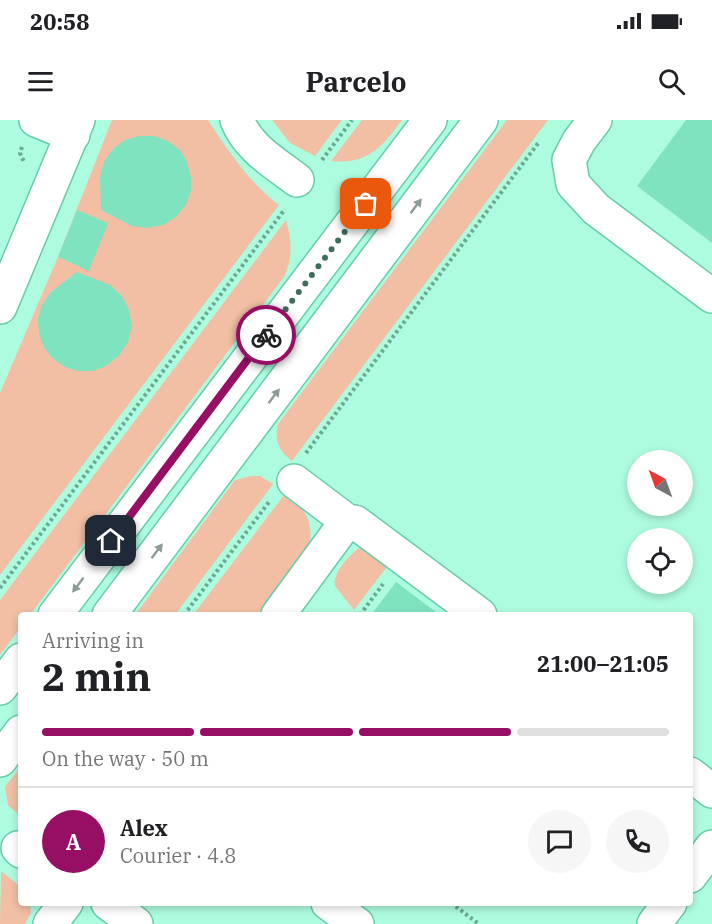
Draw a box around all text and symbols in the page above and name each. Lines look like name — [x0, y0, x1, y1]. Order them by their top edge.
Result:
text: 20:58 — [30, 7, 89, 36]
text: Parcelo — [306, 64, 406, 99]
icon: menu — [24, 65, 57, 98]
icon: search — [655, 65, 688, 98]
pin — [340, 178, 391, 229]
icon: bag — [349, 187, 382, 220]
one-way arrow — [410, 199, 422, 214]
courier — [236, 305, 296, 365]
icon: bike — [250, 319, 283, 352]
one-way arrow — [267, 388, 279, 403]
north arrow — [627, 450, 693, 516]
map controls — [627, 450, 693, 594]
pin — [85, 515, 136, 566]
icon: home — [94, 524, 127, 557]
button: locate — [627, 528, 693, 594]
one-way arrow — [150, 544, 162, 559]
one-way arrow — [72, 578, 84, 593]
text: Arriving in — [42, 627, 144, 654]
text: 21:00–21:05 — [537, 649, 669, 678]
text: 2 min — [42, 651, 151, 702]
text: On the way · 50 m — [42, 745, 209, 772]
button: chat — [528, 810, 591, 873]
button: phone — [606, 810, 669, 873]
text: Alex — [120, 813, 168, 842]
text: A — [66, 827, 81, 856]
text: Courier · 4.8 — [120, 842, 236, 869]

